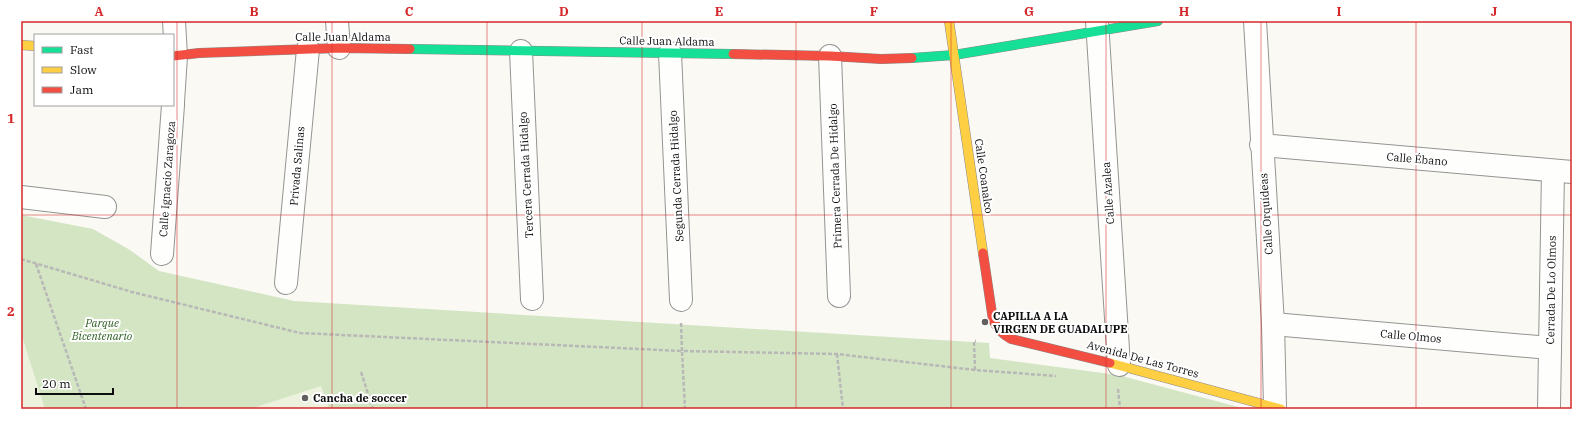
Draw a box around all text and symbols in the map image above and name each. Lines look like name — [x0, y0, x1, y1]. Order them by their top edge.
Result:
text: A — [94, 3, 104, 20]
text: B — [249, 3, 259, 20]
text: C — [405, 3, 414, 20]
text: D — [559, 3, 569, 20]
text: E — [715, 3, 723, 20]
text: F — [870, 3, 878, 20]
text: G — [1024, 3, 1034, 20]
text: H — [1179, 3, 1190, 20]
text: I — [1337, 3, 1342, 20]
text: J — [1491, 3, 1498, 20]
street label: Calle Juan Aldama — [295, 30, 391, 44]
street label: Calle Juan Aldama — [619, 33, 715, 49]
legend — [34, 34, 174, 106]
text: Fast — [70, 42, 94, 57]
text: Slow — [70, 62, 97, 77]
text: Jam — [70, 82, 94, 97]
street label: Primera Cerrada De Hidalgo — [825, 103, 845, 249]
text: 1 — [7, 110, 15, 127]
street label: Segunda Cerrada Hidalgo — [666, 110, 686, 242]
street label: Tercera Cerrada Hidalgo — [516, 111, 536, 239]
street label: Calle Ignacio Zaragoza — [156, 121, 178, 237]
street label: Privada Salinas — [287, 126, 307, 206]
street label: Calle Coanalco — [972, 138, 996, 214]
street label: Calle Ébano — [1386, 149, 1448, 169]
street label: Calle Azalea — [1099, 161, 1117, 225]
street label: Calle Orquídeas — [1256, 173, 1276, 255]
street label: Cerrada De Lo Olmos — [1543, 236, 1559, 344]
text: 2 — [7, 303, 15, 320]
place label: CAPILLA A LA VIRGEN DE GUADALUPE — [993, 309, 1127, 336]
park label: Parque Bicentenario — [71, 316, 133, 343]
marker: CAPILLA A LA VIRGEN DE GUADALUPE — [980, 317, 990, 327]
street label: Calle Olmos — [1380, 326, 1442, 346]
street label: Avenida De Las Torres — [1086, 337, 1200, 381]
scale bar — [36, 370, 113, 396]
text: 20 m — [42, 376, 71, 391]
place label: Cancha de soccer — [313, 391, 407, 405]
marker: Cancha de soccer — [300, 393, 310, 403]

